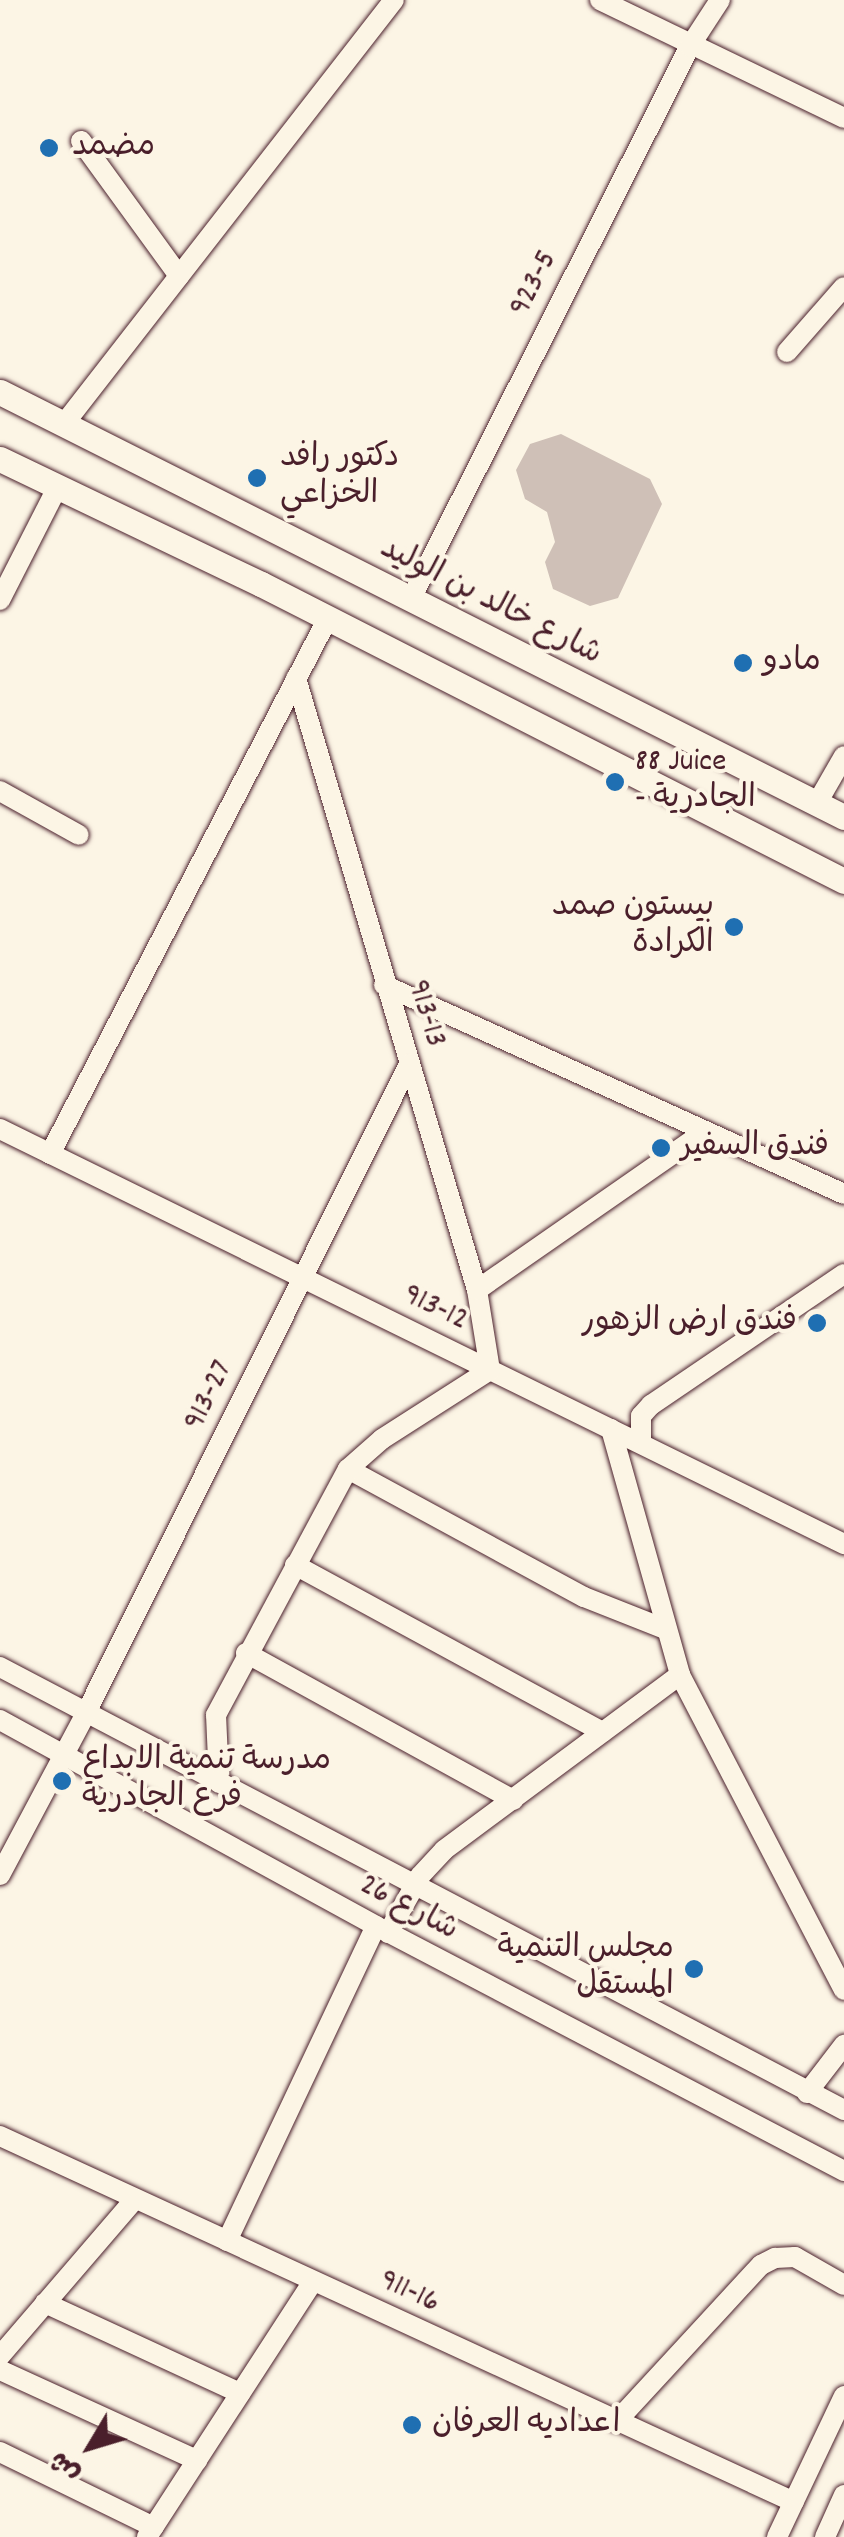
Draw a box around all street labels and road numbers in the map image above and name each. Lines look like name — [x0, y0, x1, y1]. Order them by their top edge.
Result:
street label: 923-5 — [502, 245, 568, 323]
street label: شارع خالد بن الوليد — [373, 531, 607, 675]
street label: 913-13 — [397, 976, 453, 1052]
street label: 913-12 — [396, 1277, 474, 1341]
street label: 913-27 — [177, 1355, 243, 1437]
street label: شارع 26 — [352, 1867, 464, 1951]
street label: 911-16 — [373, 2262, 445, 2324]

